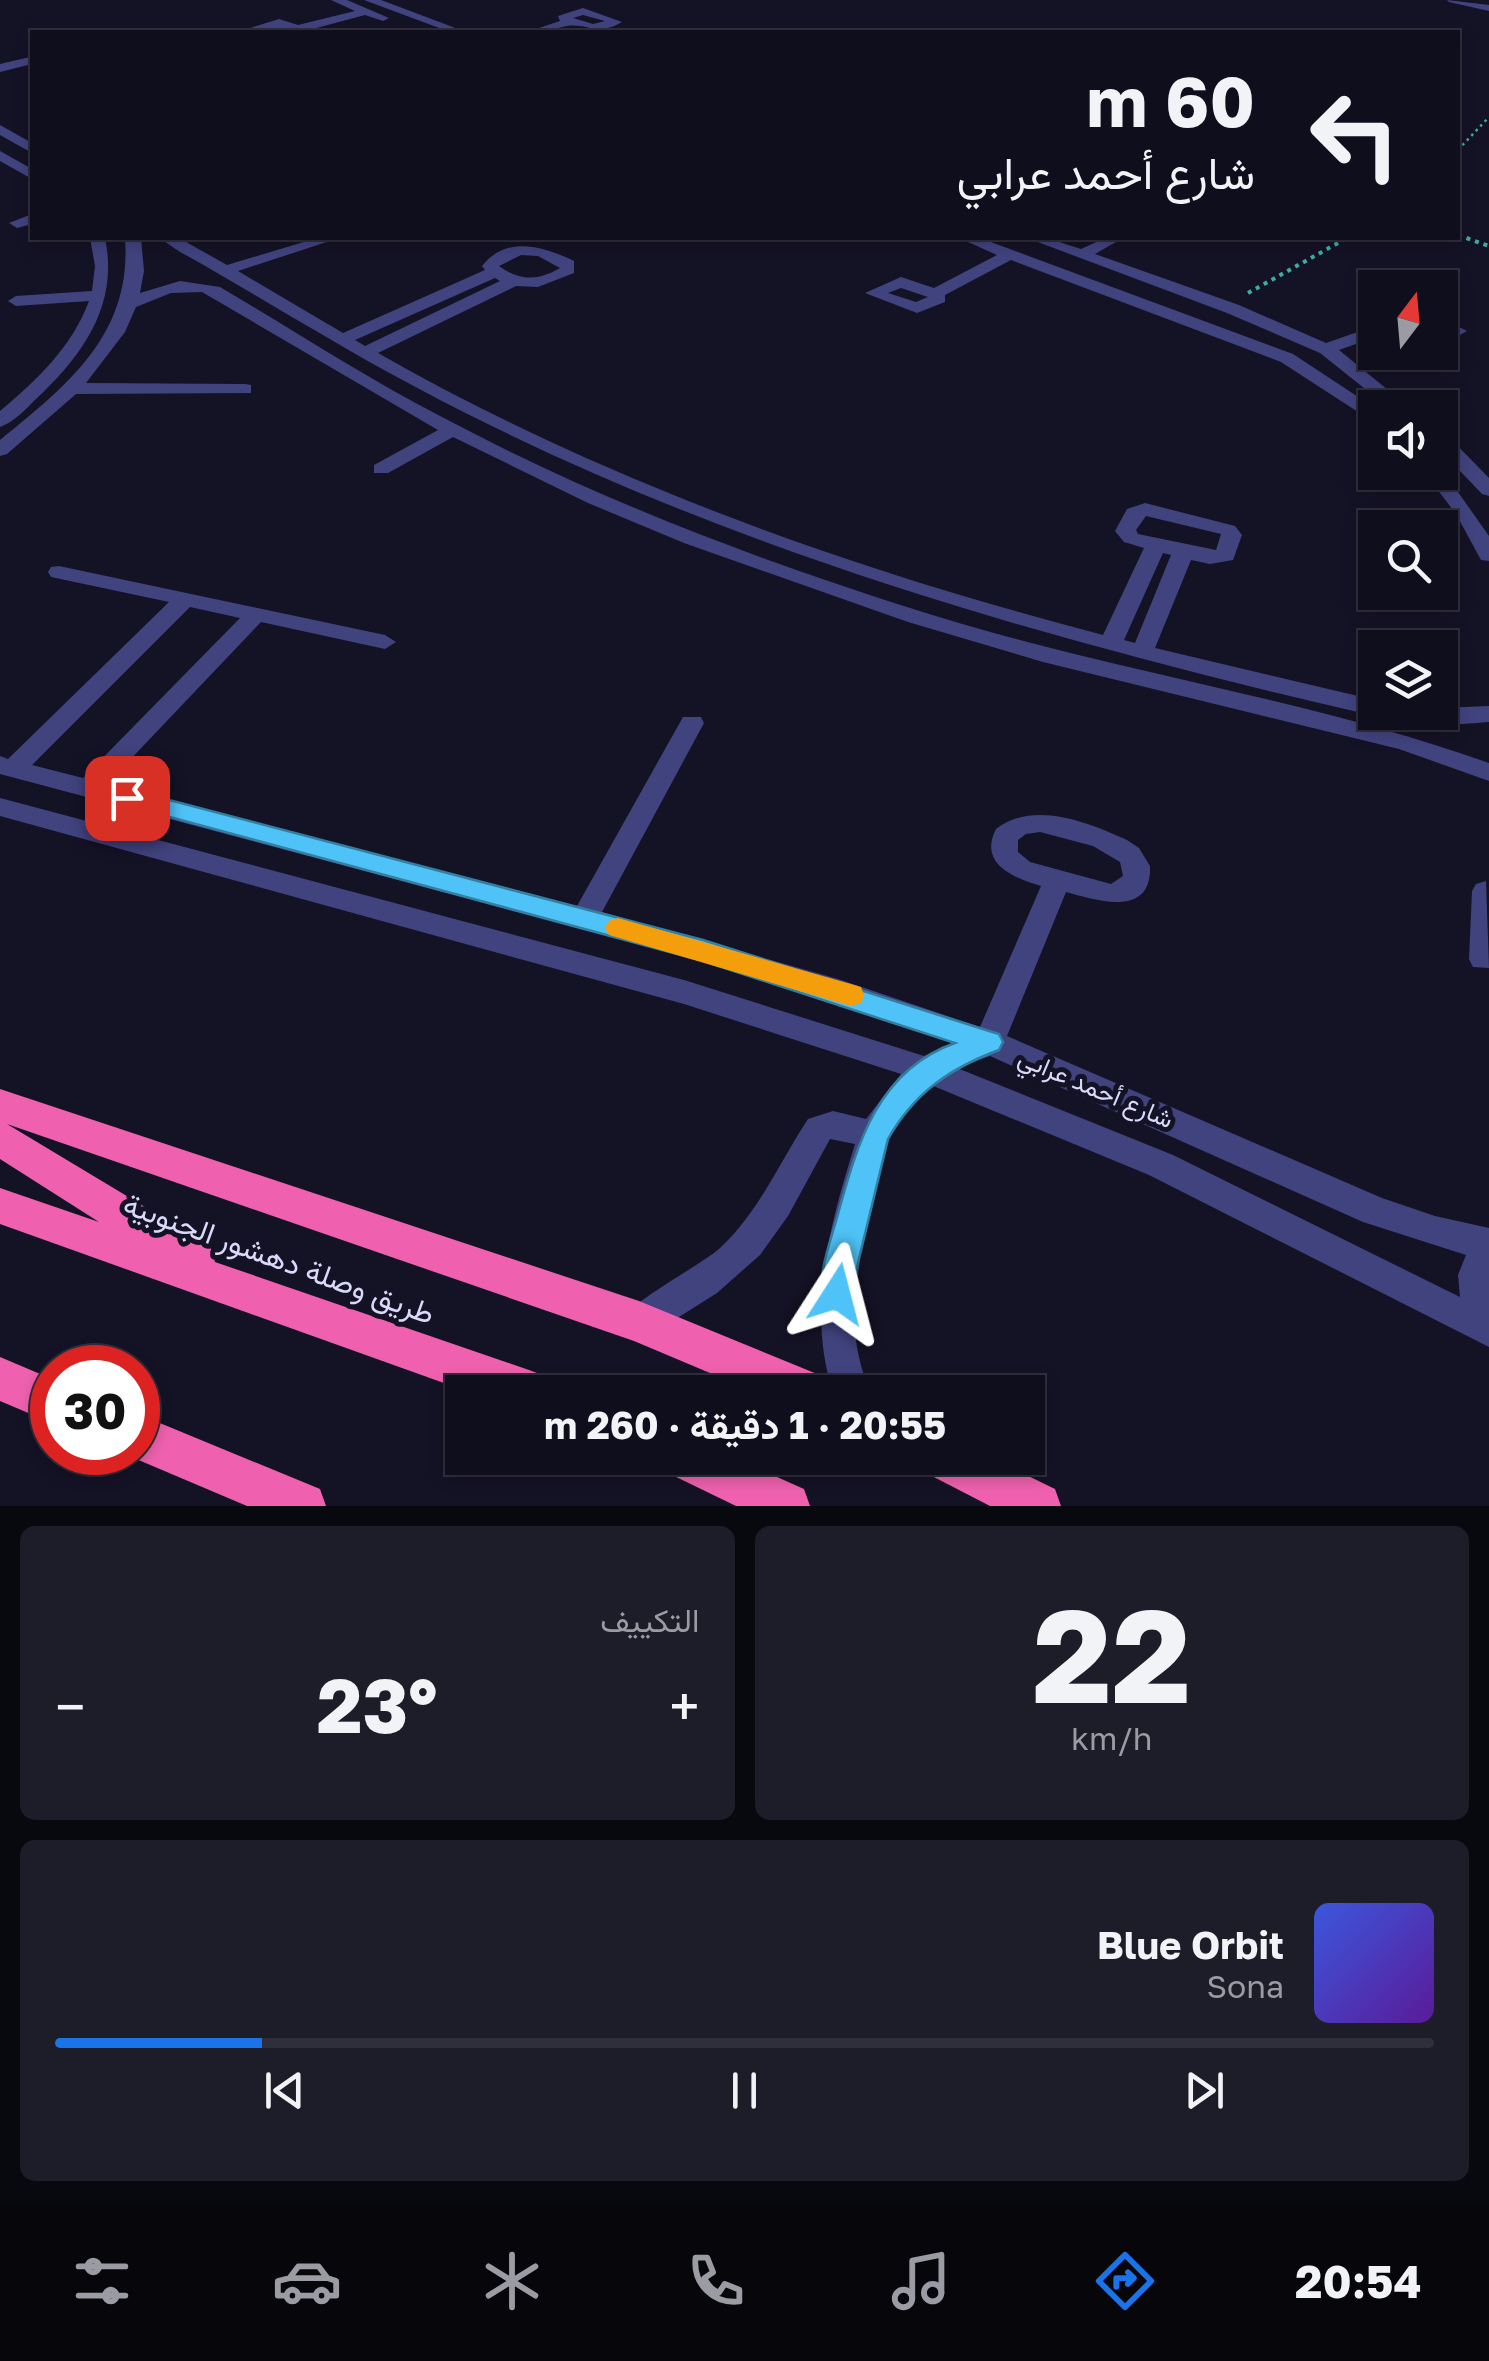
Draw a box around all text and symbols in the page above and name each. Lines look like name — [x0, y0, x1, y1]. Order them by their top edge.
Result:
text: 60 m — [1086, 58, 1255, 142]
icon: left — [1290, 70, 1420, 200]
text: شارع أحمد عرابي — [957, 145, 1255, 199]
north arrow — [1358, 270, 1458, 370]
map controls — [1358, 270, 1458, 730]
button: sound — [1358, 390, 1458, 490]
button: search — [1358, 510, 1458, 610]
button: layers — [1358, 630, 1458, 730]
pin — [85, 756, 170, 841]
icon: arrive — [100, 771, 155, 826]
street label: شارع أحمد عرابي — [1012, 1041, 1178, 1140]
street label: طريق وصلة دهشور الجنوبية — [118, 1185, 440, 1332]
position arrow — [785, 1242, 889, 1346]
speed limit sign: 30 — [30, 1345, 160, 1475]
text: 20:55 · 1 دقيقة · 260 m — [544, 1402, 946, 1447]
text: 22 — [1032, 1576, 1191, 1732]
text: التكييف — [600, 1601, 700, 1639]
text: 23° — [317, 1659, 438, 1750]
text: − — [55, 1673, 85, 1739]
text: + — [669, 1673, 699, 1739]
text: km/h — [1071, 1719, 1152, 1757]
text: Blue Orbit — [1097, 1922, 1284, 1967]
text: Sona — [1207, 1967, 1284, 2005]
icon: previous — [257, 2063, 312, 2118]
icon: pause — [717, 2063, 772, 2118]
icon: next — [1177, 2063, 1232, 2118]
icon: filters — [67, 2246, 137, 2316]
icon: car — [272, 2246, 342, 2316]
icon: climate — [477, 2246, 547, 2316]
icon: phone — [681, 2246, 751, 2316]
icon: music — [886, 2246, 956, 2316]
icon: directions — [1090, 2246, 1160, 2316]
text: 20:54 — [1295, 2254, 1422, 2308]

